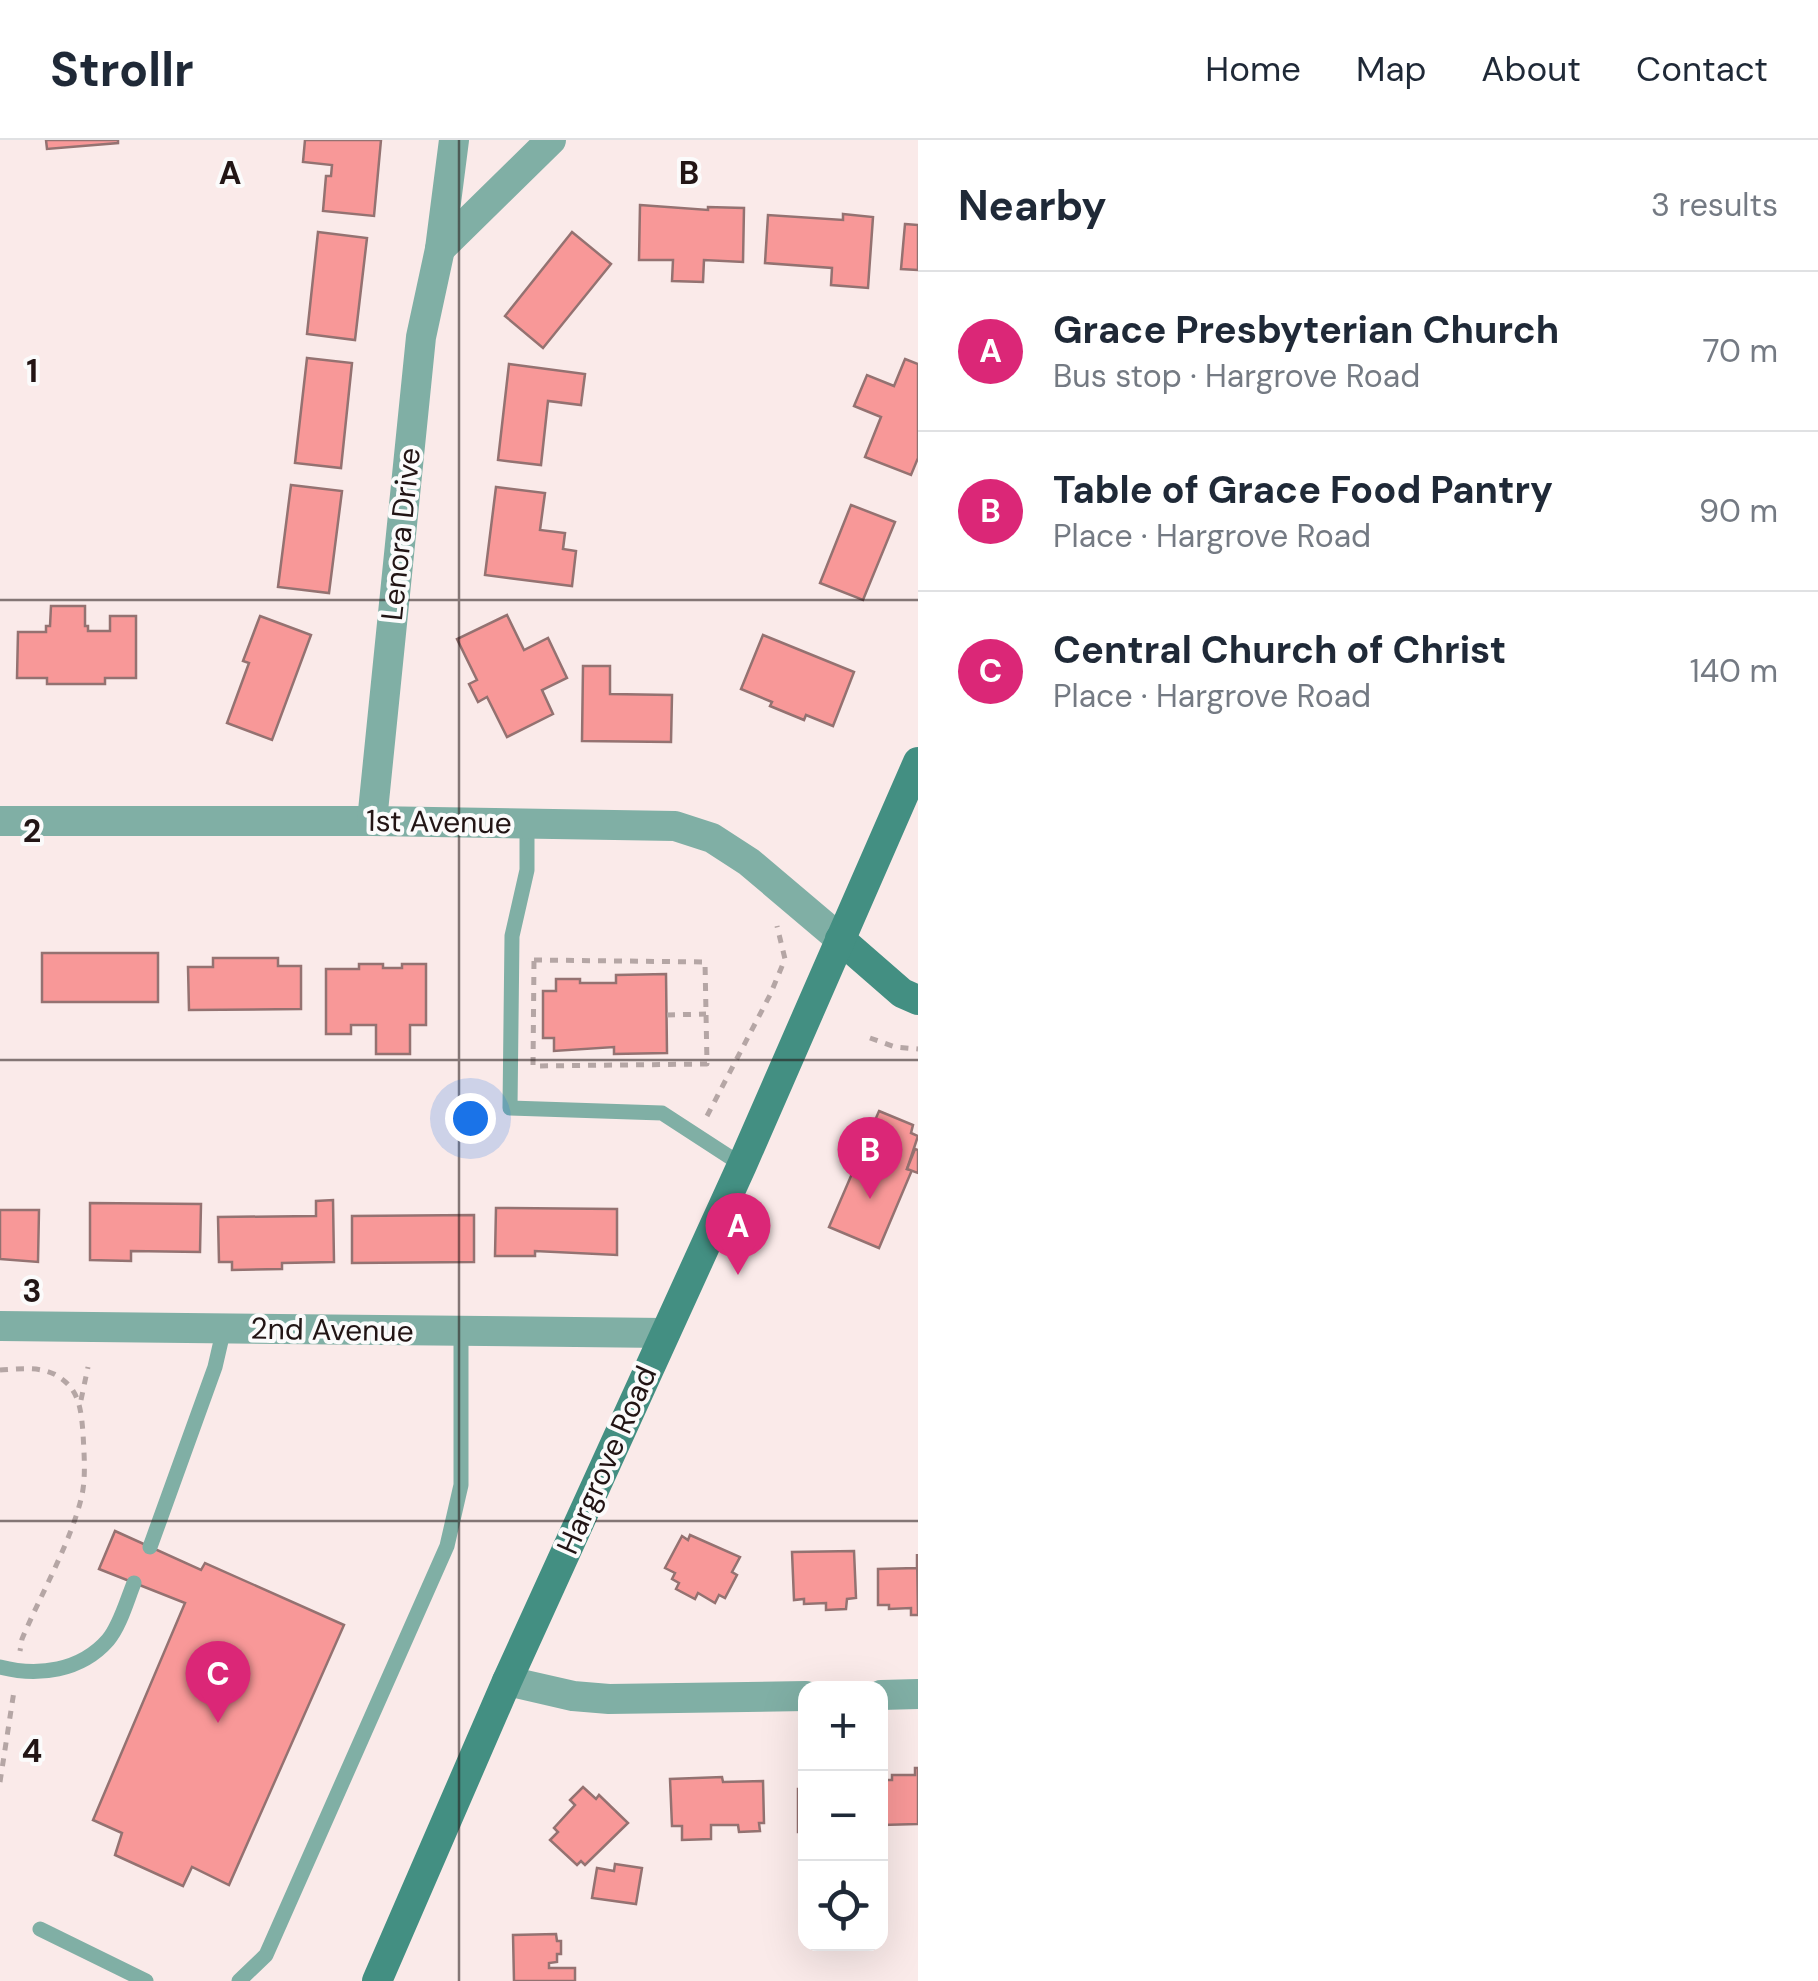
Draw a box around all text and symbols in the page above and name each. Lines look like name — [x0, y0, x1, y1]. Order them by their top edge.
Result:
text: Strollr — [50, 38, 194, 101]
text: Home — [1205, 46, 1301, 92]
text: Map — [1356, 46, 1426, 92]
text: About — [1481, 46, 1581, 92]
text: Contact — [1636, 46, 1768, 92]
text: A — [219, 152, 241, 194]
text: B — [679, 152, 699, 194]
text: Nearby — [958, 178, 1107, 233]
text: 3 results — [1651, 184, 1778, 226]
text: Grace Presbyterian Church — [1053, 305, 1559, 355]
text: A — [979, 330, 1002, 372]
text: 70 m — [1702, 330, 1778, 372]
text: 1 — [26, 350, 38, 392]
text: Bus stop · Hargrove Road — [1053, 355, 1420, 397]
street label: Lenora Drive — [372, 446, 429, 622]
text: Table of Grace Food Pantry — [1053, 465, 1553, 515]
text: B — [980, 490, 1001, 532]
text: 90 m — [1699, 490, 1778, 532]
text: Place · Hargrove Road — [1053, 515, 1371, 557]
text: Central Church of Christ — [1053, 625, 1506, 675]
text: C — [979, 650, 1002, 692]
text: 140 m — [1690, 650, 1778, 692]
text: Place · Hargrove Road — [1053, 675, 1371, 717]
street label: 1st Avenue — [366, 801, 512, 842]
text: 2 — [23, 810, 41, 852]
your location — [445, 1093, 496, 1144]
pin: B — [838, 1116, 902, 1199]
pin: A — [706, 1192, 770, 1275]
text: 3 — [22, 1270, 42, 1312]
street label: 2nd Avenue — [250, 1309, 414, 1350]
street label: Hargrove Road — [548, 1360, 665, 1560]
pin: C — [186, 1640, 250, 1723]
map controls — [798, 1681, 888, 1951]
button: + — [798, 1681, 888, 1771]
text: 4 — [22, 1730, 42, 1772]
button: − — [798, 1771, 888, 1861]
button: locate — [798, 1861, 888, 1951]

